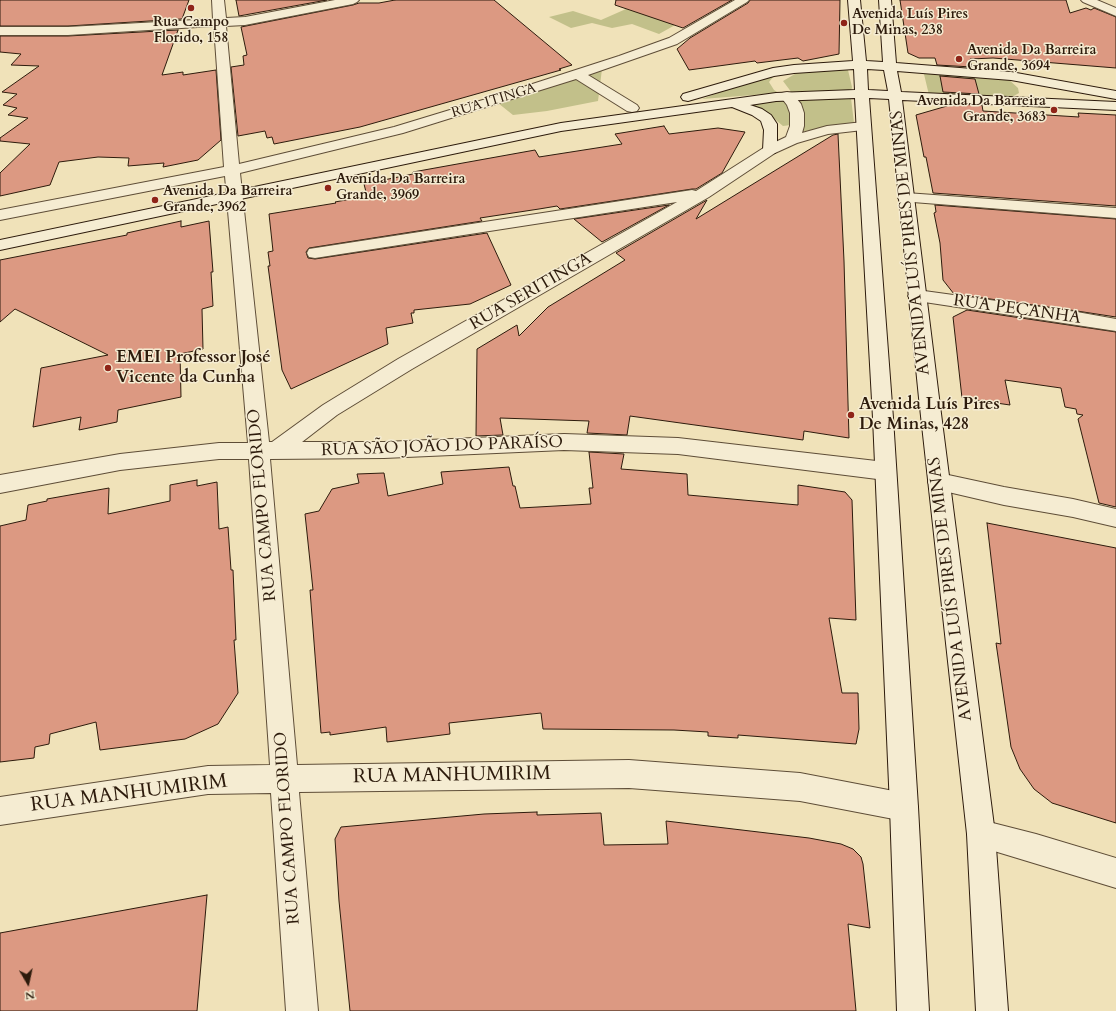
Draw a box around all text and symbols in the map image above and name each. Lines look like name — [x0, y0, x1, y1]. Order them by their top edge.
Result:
marker: Rua Campo Florido, 158 — [186, 3, 196, 13]
place label: Avenida Luís Pires De Minas, 238 — [852, 7, 968, 40]
place label: Rua Campo Florido, 158 — [153, 15, 229, 48]
marker: Avenida Luís Pires De Minas, 238 — [839, 18, 849, 28]
place label: Avenida Da Barreira Grande, 3694 — [967, 43, 1096, 76]
marker: Avenida Da Barreira Grande, 3694 — [954, 54, 964, 64]
street label: RUA ITINGA — [450, 80, 538, 122]
place label: Avenida Da Barreira Grande, 3683 — [917, 94, 1046, 126]
marker: Avenida Da Barreira Grande, 3683 — [1049, 105, 1059, 115]
street label: AVENIDA LUÍS PIRES DE MINAS — [887, 110, 935, 376]
place label: Avenida Da Barreira Grande, 3969 — [336, 172, 465, 204]
marker: Avenida Da Barreira Grande, 3969 — [323, 183, 333, 193]
place label: Avenida Da Barreira Grande, 3962 — [163, 184, 292, 216]
marker: Avenida Da Barreira Grande, 3962 — [150, 195, 160, 205]
street label: RUA SERITINGA — [466, 249, 596, 335]
street label: RUA PEÇANHA — [952, 291, 1082, 329]
place label: EMEI Professor José Vicente da Cunha — [116, 348, 271, 388]
marker: EMEI Professor José Vicente da Cunha — [103, 363, 113, 373]
place label: Avenida Luís Pires De Minas, 428 — [859, 395, 1000, 435]
street label: RUA CAMPO FLORIDO — [244, 408, 282, 602]
marker: Avenida Luís Pires De Minas, 428 — [846, 410, 856, 420]
street label: RUA SÃO JOÃO DO PARAÍSO — [321, 433, 563, 461]
street label: AVENIDA LUÍS PIRES DE MINAS — [925, 456, 977, 722]
street label: RUA CAMPO FLORIDO — [271, 731, 305, 925]
street label: RUA MANHUMIRIM — [353, 762, 551, 790]
street label: RUA MANHUMIRIM — [29, 770, 229, 818]
north arrow — [8, 963, 48, 1003]
text: N — [24, 987, 36, 1003]

